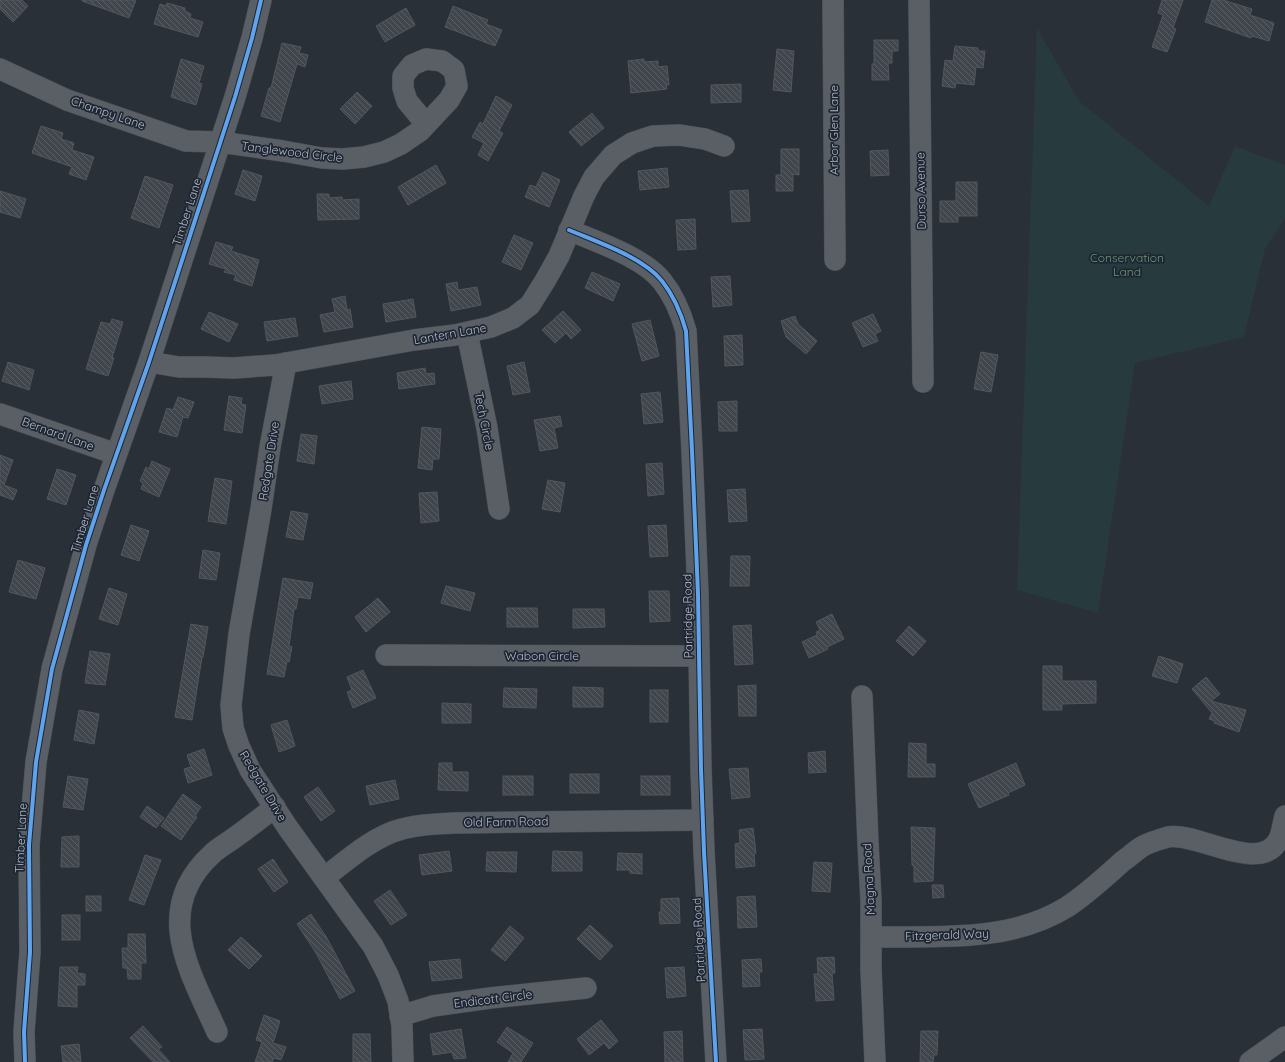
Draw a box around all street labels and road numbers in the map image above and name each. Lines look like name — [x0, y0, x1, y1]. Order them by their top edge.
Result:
street label: Arbor Glen Lane — [826, 85, 841, 175]
street label: Champy Lane — [69, 93, 147, 132]
street label: Tanglewood Circle — [241, 138, 344, 165]
street label: Durso Avenue — [912, 152, 929, 230]
street label: Timber Lane — [169, 176, 205, 247]
street label: Lantern Lane — [412, 320, 488, 347]
street label: Tech Circle — [471, 390, 498, 452]
street label: Bernard Lane — [20, 414, 97, 454]
street label: Redgate Drive — [255, 420, 282, 501]
street label: Timber Lane — [67, 483, 102, 555]
street label: Partridge Road — [679, 574, 696, 658]
street label: Wabon Circle — [505, 648, 579, 663]
street label: Redgate Drive — [236, 748, 290, 824]
street label: Timber Lane — [11, 802, 30, 873]
street label: Old Farm Road — [463, 813, 549, 830]
street label: Magna Road — [859, 843, 878, 915]
street label: Partridge Road — [689, 897, 708, 983]
street label: Fitzgerald Way — [905, 926, 989, 943]
street label: Endicott Circle — [453, 986, 533, 1011]

